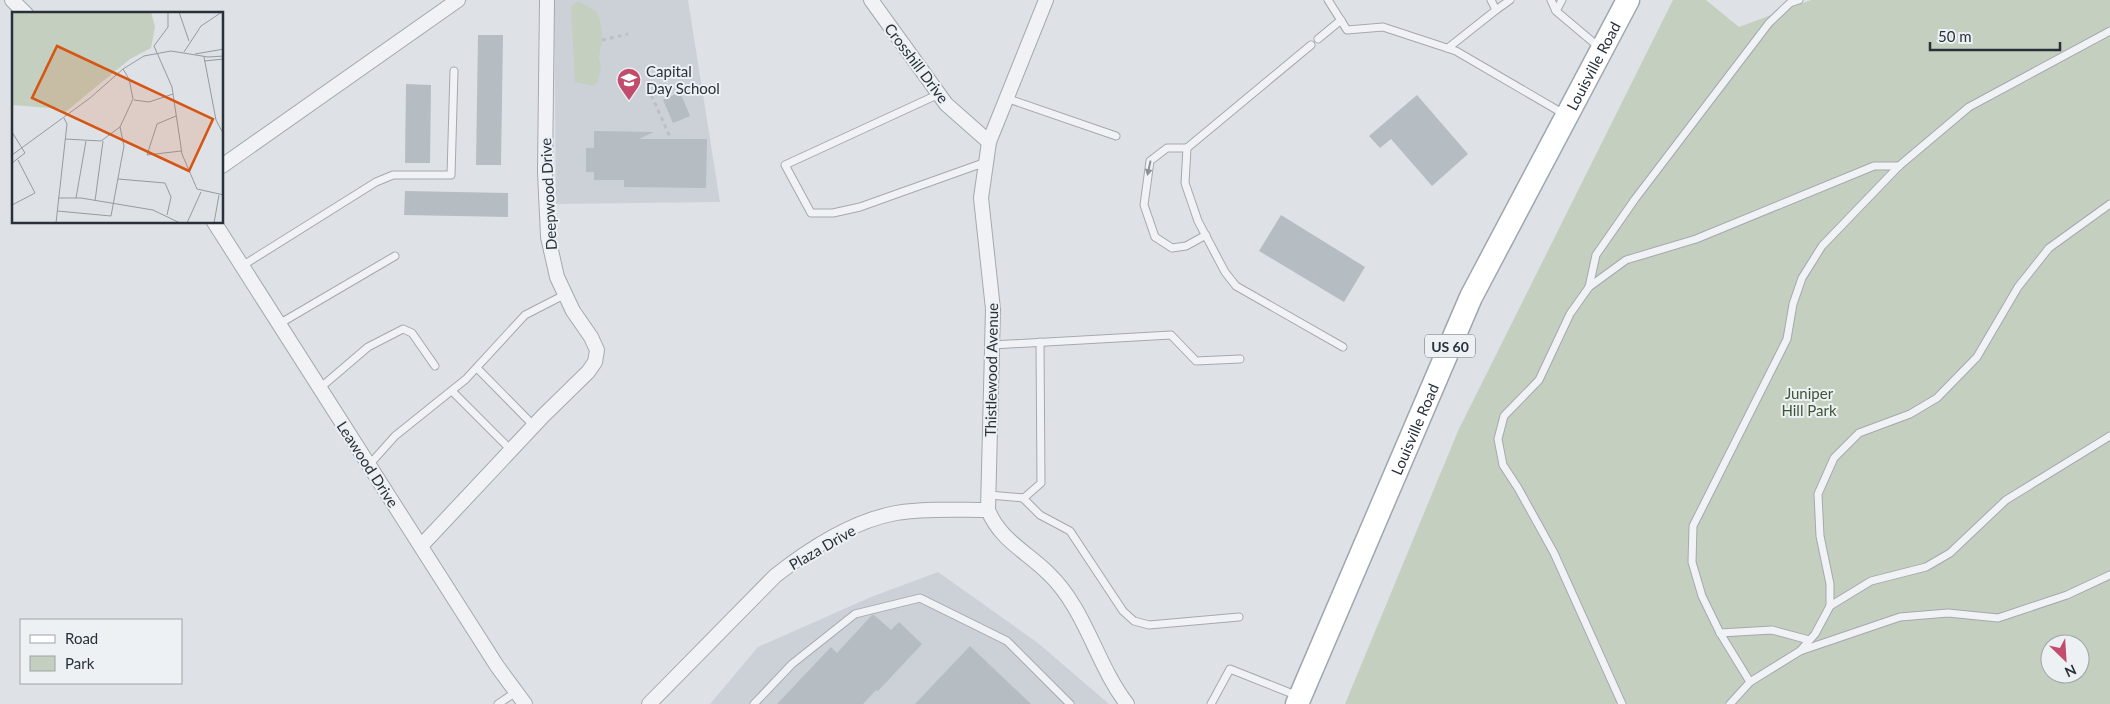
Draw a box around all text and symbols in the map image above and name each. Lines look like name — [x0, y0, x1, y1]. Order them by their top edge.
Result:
inset map — [12, 12, 224, 224]
street label: Louisville Road — [1562, 19, 1624, 113]
street label: Crosshill Drive — [881, 20, 953, 107]
scale bar — [1930, 20, 2060, 52]
text: 50 m — [1938, 27, 1972, 45]
place label: Capital Day School — [646, 62, 720, 97]
school or university icon: Capital Day School — [616, 67, 642, 101]
street label: Deepwood Drive — [536, 137, 560, 250]
one-way arrow — [1145, 161, 1153, 177]
street label: Thistlewood Avenue — [981, 303, 1001, 437]
road number: US 60 — [1425, 334, 1475, 358]
street label: Louisville Road — [1387, 381, 1442, 477]
park label: Juniper Hill Park — [1781, 384, 1837, 419]
street label: Leawood Drive — [333, 418, 403, 511]
street label: Plaza Drive — [786, 521, 859, 573]
legend — [20, 619, 182, 684]
text: Road — [65, 629, 98, 647]
north arrow — [2040, 634, 2090, 684]
text: Park — [65, 654, 95, 672]
text: N — [2062, 661, 2079, 681]

